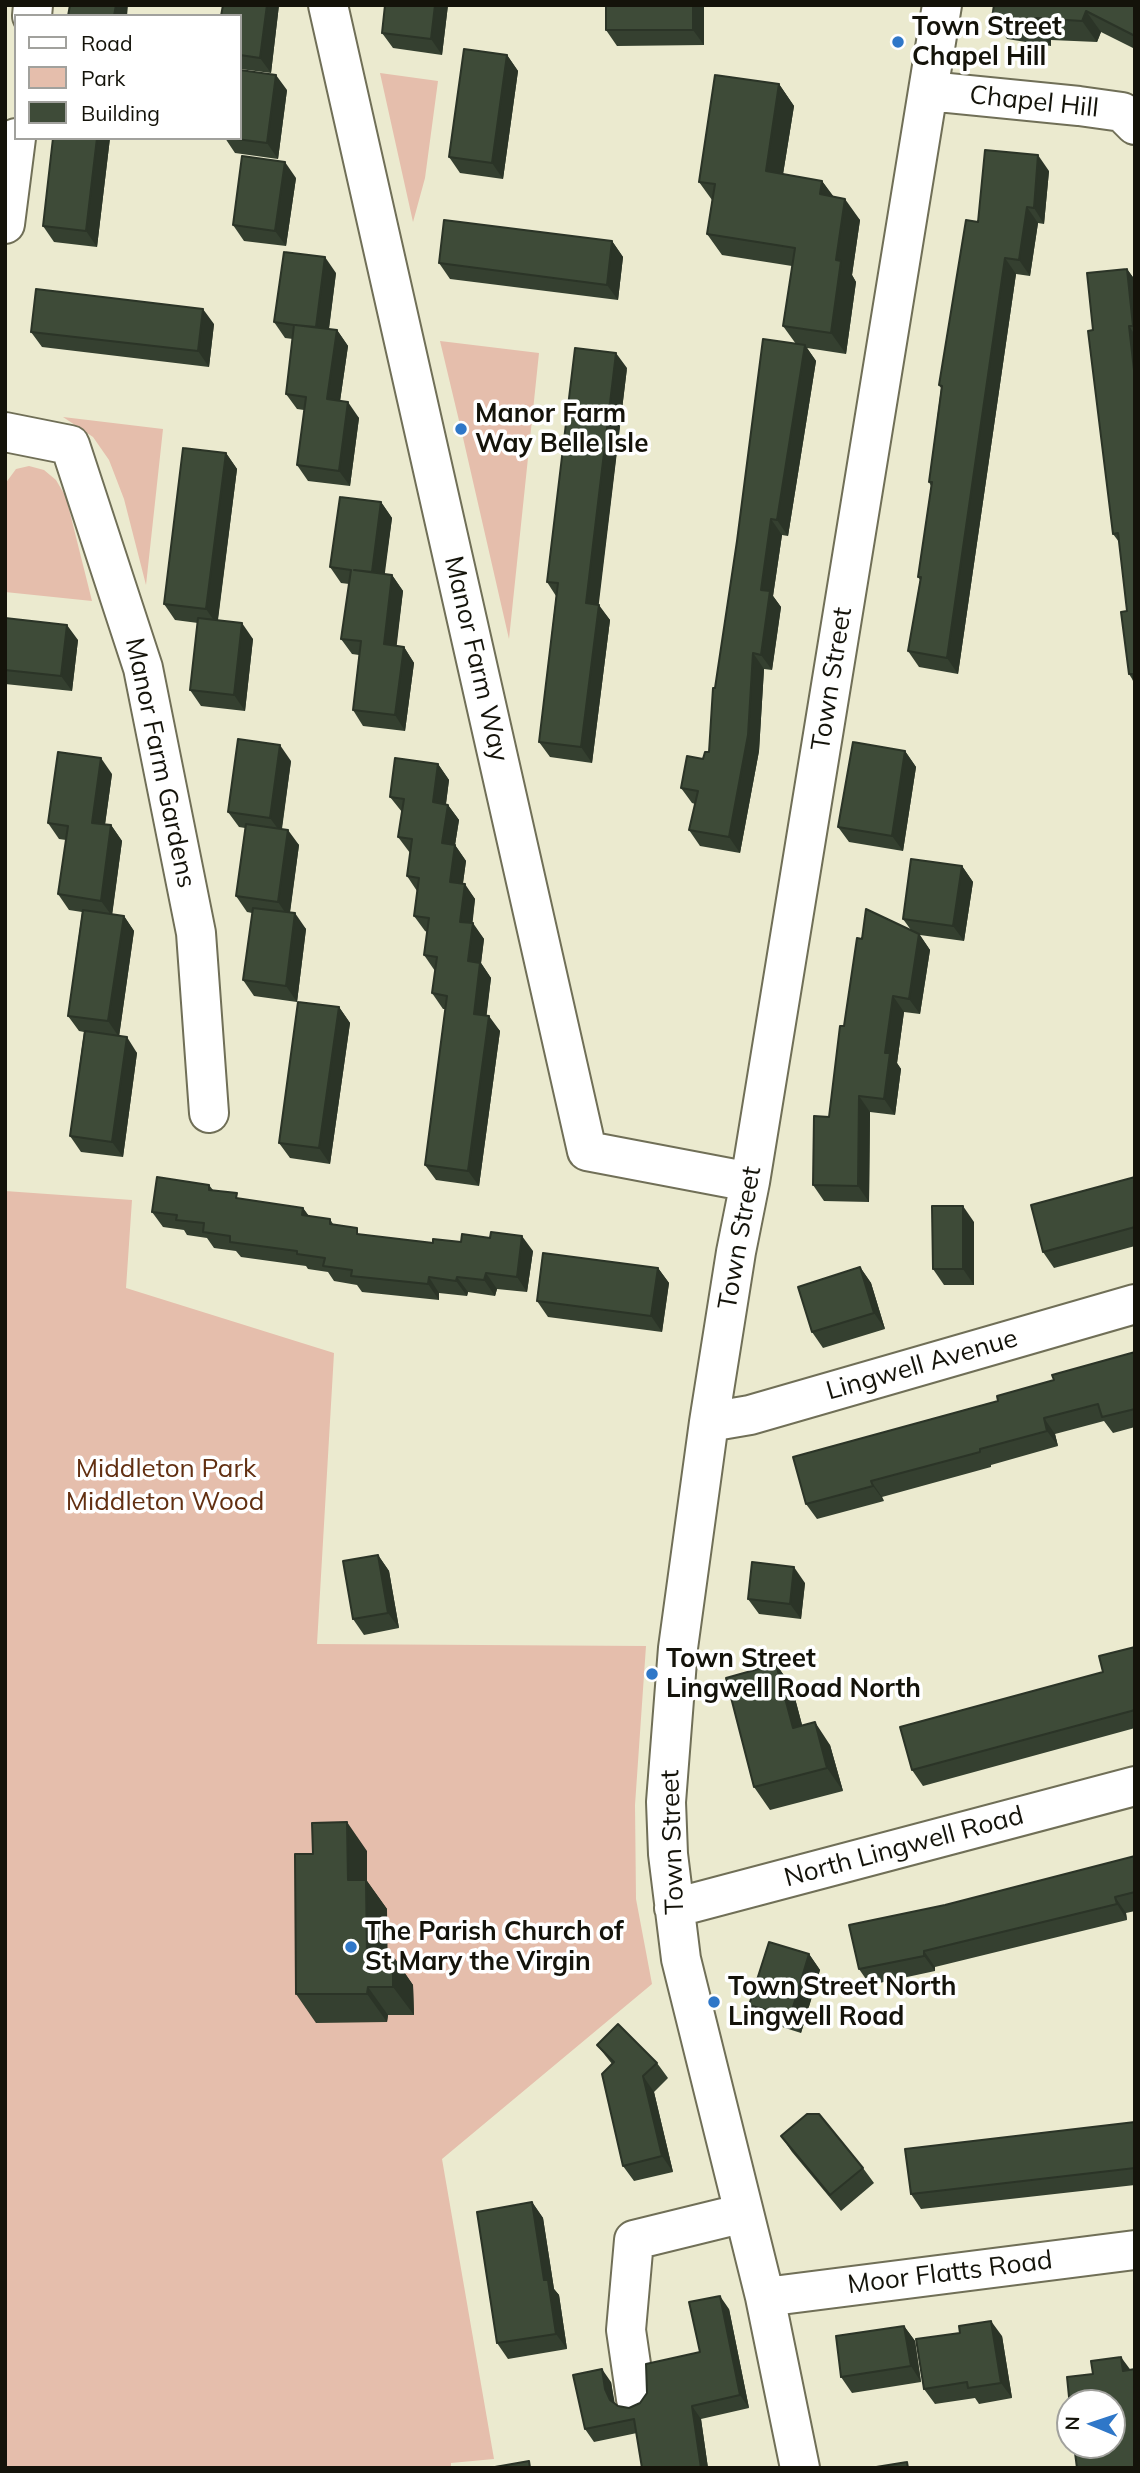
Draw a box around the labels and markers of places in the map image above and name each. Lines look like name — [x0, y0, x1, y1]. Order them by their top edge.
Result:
place label: Town Street Chapel Hill — [912, 11, 1062, 72]
marker: Town Street Chapel Hill — [890, 34, 906, 50]
place label: Manor Farm Way Belle Isle — [475, 398, 648, 460]
marker: Manor Farm Way Belle Isle — [453, 421, 469, 437]
place label: Town Street Lingwell Road North — [666, 1643, 921, 1704]
marker: Town Street Lingwell Road North — [644, 1666, 660, 1682]
place label: The Parish Church of St Mary the Virgin — [365, 1916, 624, 1978]
marker: The Parish Church of St Mary the Virgin — [343, 1939, 359, 1955]
place label: Town Street North Lingwell Road — [728, 1971, 956, 2032]
marker: Town Street North Lingwell Road — [706, 1994, 722, 2010]

